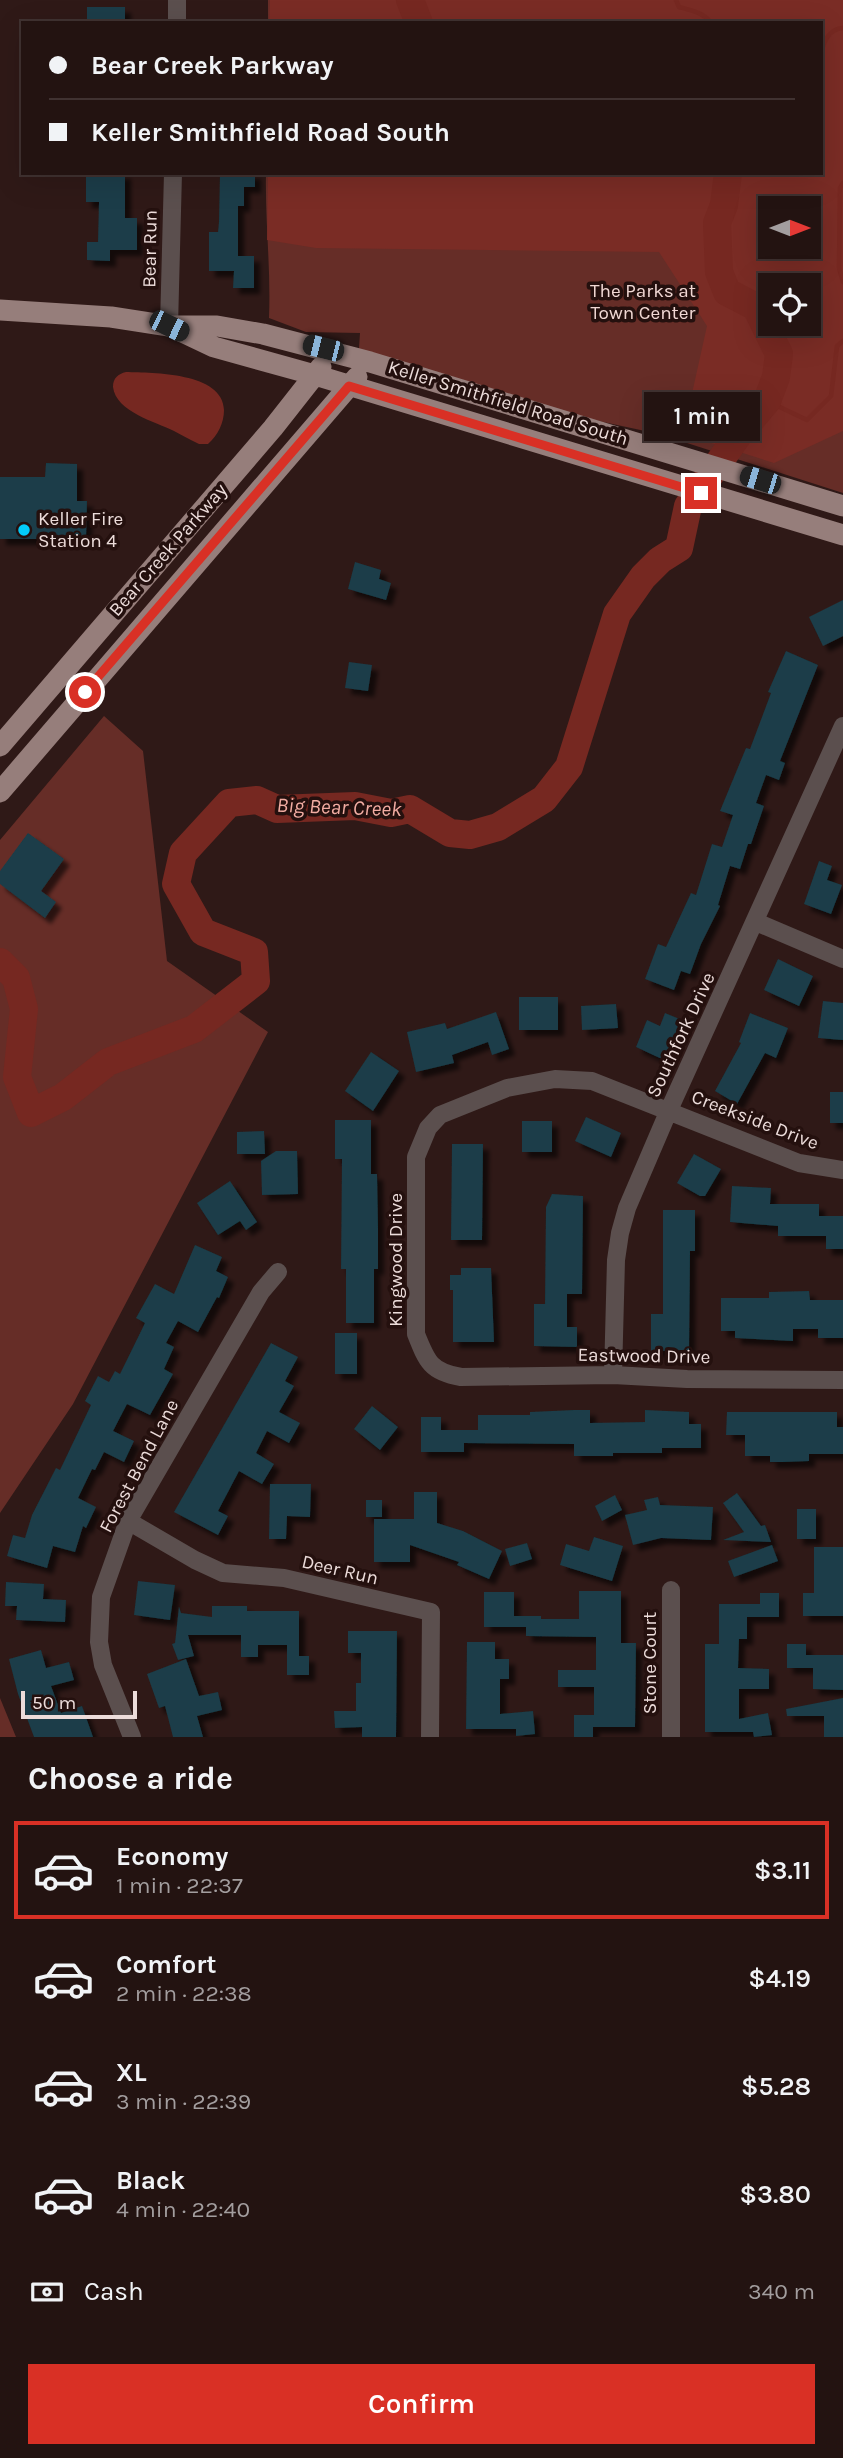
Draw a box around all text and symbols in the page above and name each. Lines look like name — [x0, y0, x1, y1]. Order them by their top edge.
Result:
text: Bear Creek Parkway — [91, 50, 334, 81]
text: Keller Smithfield Road South — [91, 117, 450, 148]
north arrow — [758, 196, 821, 259]
map controls — [758, 196, 821, 336]
street label: Bear Run — [138, 210, 162, 288]
button: locate — [758, 273, 821, 336]
park label: The Parks at Town Center — [590, 280, 696, 324]
car — [146, 307, 193, 345]
car — [301, 333, 346, 363]
street label: Keller Smithfield Road South — [385, 356, 631, 450]
callout: 1 min — [643, 392, 759, 440]
text: 1 min — [673, 403, 731, 430]
car — [737, 464, 784, 496]
route end — [685, 477, 717, 509]
street label: Bear Creek Parkway — [104, 479, 232, 621]
place label: Keller Fire Station 4 — [38, 508, 123, 552]
marker: Keller Fire Station 4 — [16, 522, 32, 538]
route start — [69, 676, 101, 708]
water label: Big Bear Creek — [276, 793, 402, 821]
street label: Southfork Drive — [642, 969, 720, 1101]
street label: Creekside Drive — [688, 1086, 822, 1154]
street label: Kingwood Drive — [385, 1193, 407, 1327]
street label: Eastwood Drive — [577, 1344, 711, 1368]
street label: Forest Bend Lane — [95, 1396, 183, 1536]
street label: Deer Run — [300, 1551, 380, 1589]
street label: Stone Court — [639, 1612, 661, 1714]
scale bar — [21, 1688, 136, 1720]
text: 50 m — [32, 1692, 76, 1714]
text: Choose a ride — [28, 1760, 233, 1797]
icon: car — [32, 1839, 95, 1902]
text: Economy — [116, 1841, 228, 1872]
text: $3.11 — [754, 1855, 811, 1886]
text: 1 min · 22:37 — [116, 1872, 243, 1899]
icon: car — [32, 1947, 95, 2010]
text: Comfort — [116, 1949, 217, 1980]
text: $4.19 — [748, 1963, 811, 1994]
text: 2 min · 22:38 — [116, 1980, 252, 2007]
icon: car — [32, 2055, 95, 2118]
text: XL — [116, 2057, 147, 2088]
text: $5.28 — [741, 2071, 811, 2102]
text: 3 min · 22:39 — [116, 2088, 251, 2115]
icon: car — [32, 2163, 95, 2226]
text: Black — [116, 2165, 185, 2196]
text: $3.80 — [739, 2179, 811, 2210]
text: 4 min · 22:40 — [116, 2196, 250, 2223]
icon: cash — [28, 2273, 66, 2311]
text: Cash — [84, 2276, 144, 2307]
text: 340 m — [748, 2278, 815, 2305]
button: Confirm — [28, 2364, 815, 2444]

